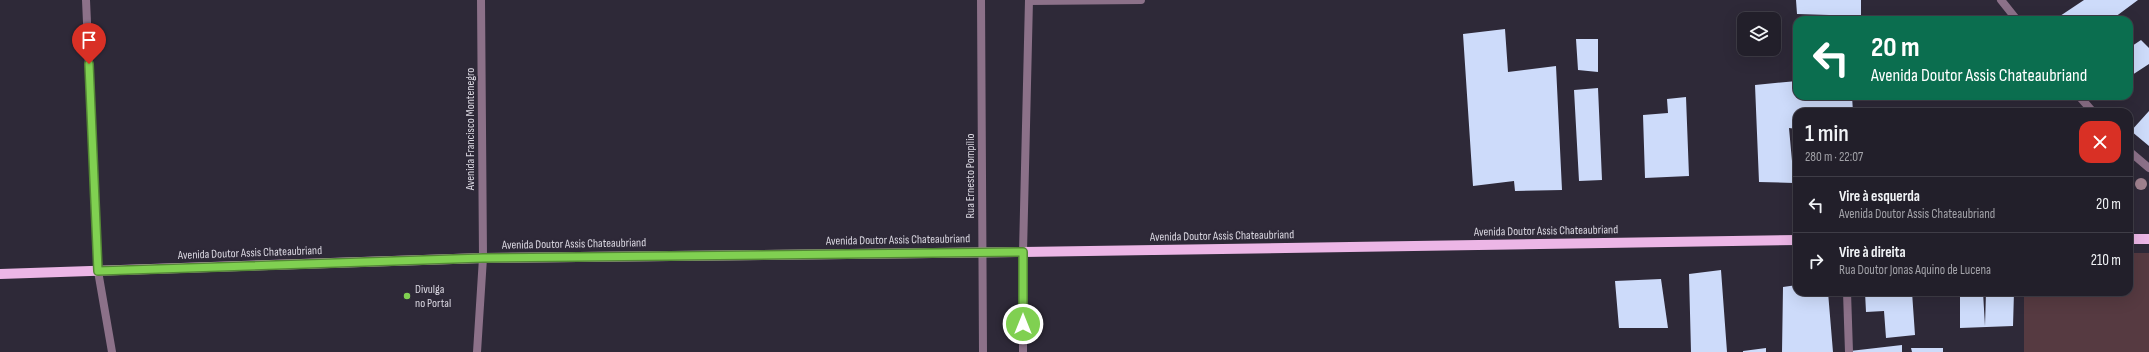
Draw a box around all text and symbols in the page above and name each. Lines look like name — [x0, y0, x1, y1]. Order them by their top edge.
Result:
map controls — [1737, 12, 1781, 56]
button: layers — [1737, 12, 1781, 56]
pin — [72, 23, 106, 64]
icon: arrive — [78, 29, 100, 51]
text: 20 m — [1871, 31, 1920, 64]
icon: left — [1805, 32, 1857, 84]
text: Avenida Doutor Assis Chateaubriand — [1871, 65, 2087, 86]
street label: Avenida Francisco Montenegro — [463, 68, 478, 191]
text: 1 min — [1805, 119, 1849, 148]
button: close — [2079, 121, 2121, 163]
street label: Rua Ernesto Pompílio — [963, 134, 978, 218]
text: 280 m · 22:07 — [1805, 149, 1863, 165]
text: Vire à esquerda — [1839, 187, 1920, 206]
icon: left — [1805, 194, 1827, 216]
text: 20 m — [2096, 195, 2121, 214]
text: Avenida Doutor Assis Chateaubriand — [1839, 206, 1995, 222]
street label: Avenida Doutor Assis Chateaubriand — [1473, 222, 1618, 240]
street label: Avenida Doutor Assis Chateaubriand — [1149, 227, 1294, 245]
street label: Avenida Doutor Assis Chateaubriand — [825, 231, 970, 249]
street label: Avenida Doutor Assis Chateaubriand — [501, 235, 646, 253]
street label: Avenida Doutor Assis Chateaubriand — [177, 243, 322, 263]
text: Vire à direita — [1839, 243, 1906, 262]
icon: right — [1805, 250, 1827, 272]
text: 210 m — [2091, 251, 2121, 270]
text: Rua Doutor Jonas Aquino de Lucena — [1839, 262, 1991, 278]
place label: Divulga no Portal — [415, 282, 451, 311]
marker: Divulga no Portal — [402, 291, 412, 301]
position arrow — [1002, 303, 1044, 345]

